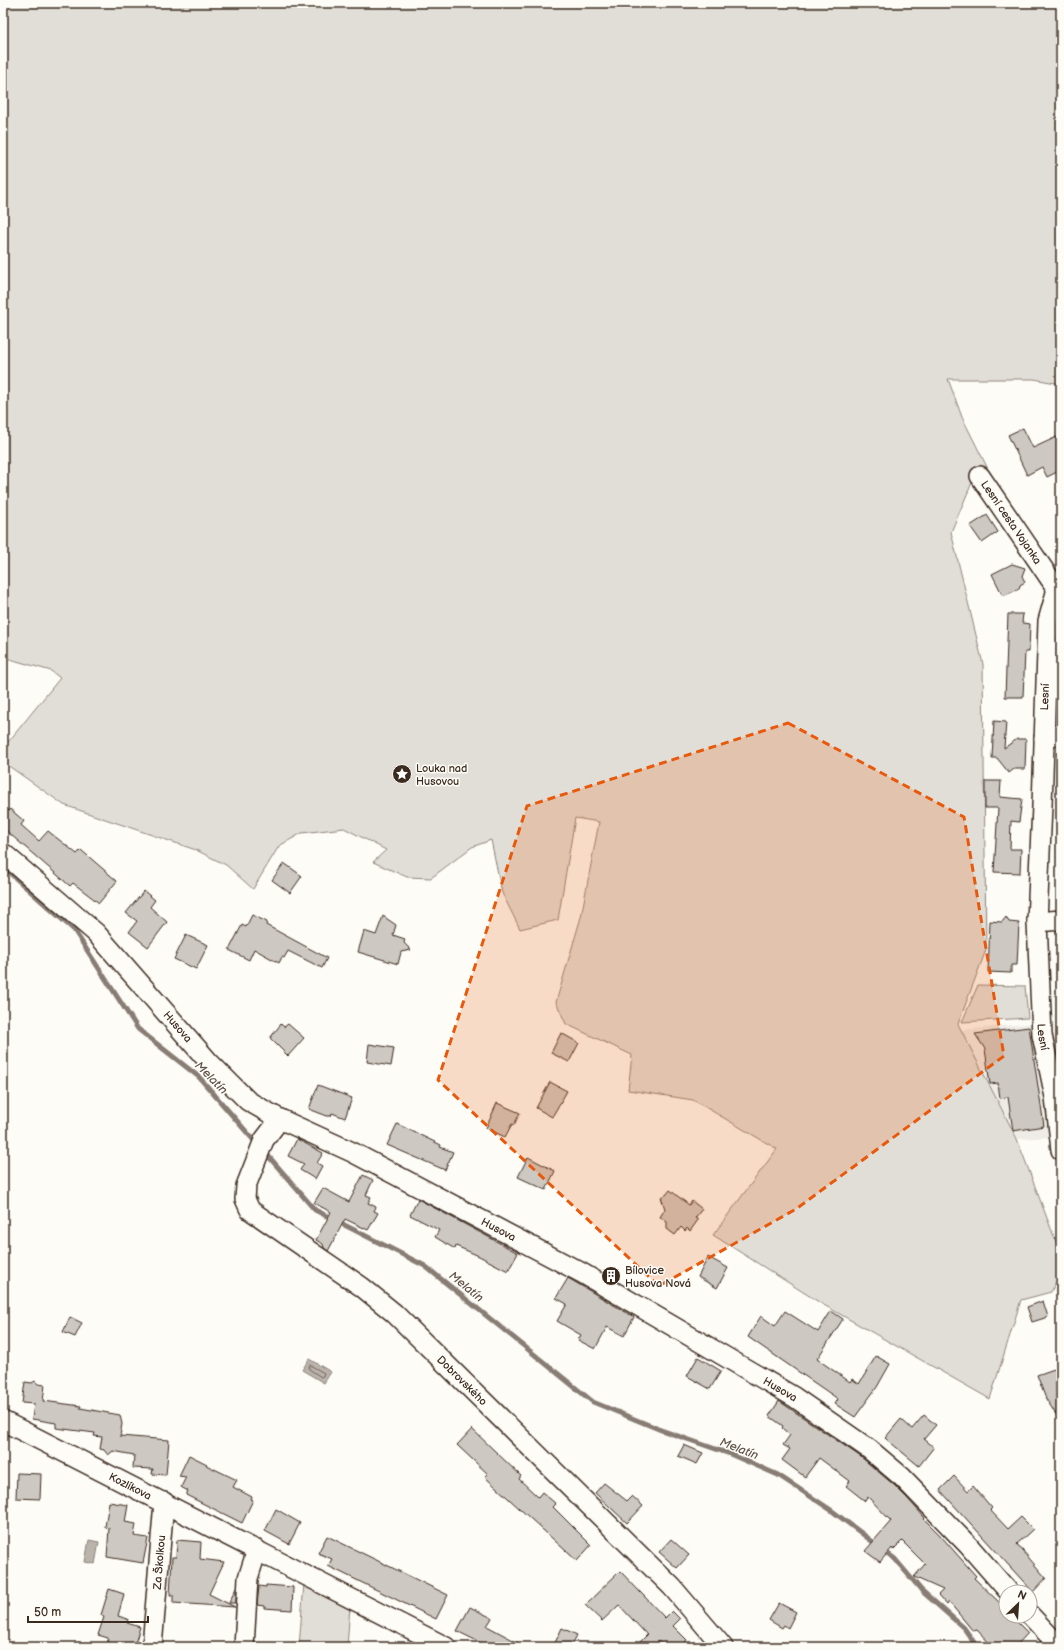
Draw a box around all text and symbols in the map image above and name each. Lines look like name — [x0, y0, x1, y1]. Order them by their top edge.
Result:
street label: Lesní cesta Vojanka — [979, 478, 1045, 566]
street label: Lesní — [1038, 683, 1052, 711]
place label: Louka nad Husovou — [416, 762, 467, 788]
place icon: Louka nad Husovou — [391, 763, 413, 785]
street label: Husova — [161, 1008, 195, 1045]
street label: Lesní — [1035, 1023, 1052, 1052]
water label: Melatín — [192, 1059, 231, 1098]
street label: Husova — [479, 1215, 518, 1244]
place label: Bílovice Husova Nová — [625, 1264, 691, 1290]
building icon: Bílovice Husova Nová — [600, 1265, 622, 1287]
water label: Melatín — [446, 1269, 487, 1306]
street label: Dobrovského — [435, 1353, 490, 1408]
street label: Husova — [761, 1374, 800, 1404]
water label: Melatín — [718, 1435, 761, 1463]
street label: Kozlíkova — [107, 1470, 154, 1502]
street label: Za Školkou — [150, 1535, 168, 1591]
north arrow — [998, 1584, 1038, 1624]
text: N — [1016, 1588, 1029, 1603]
scale bar — [28, 1598, 148, 1624]
text: 50 m — [34, 1605, 61, 1620]

